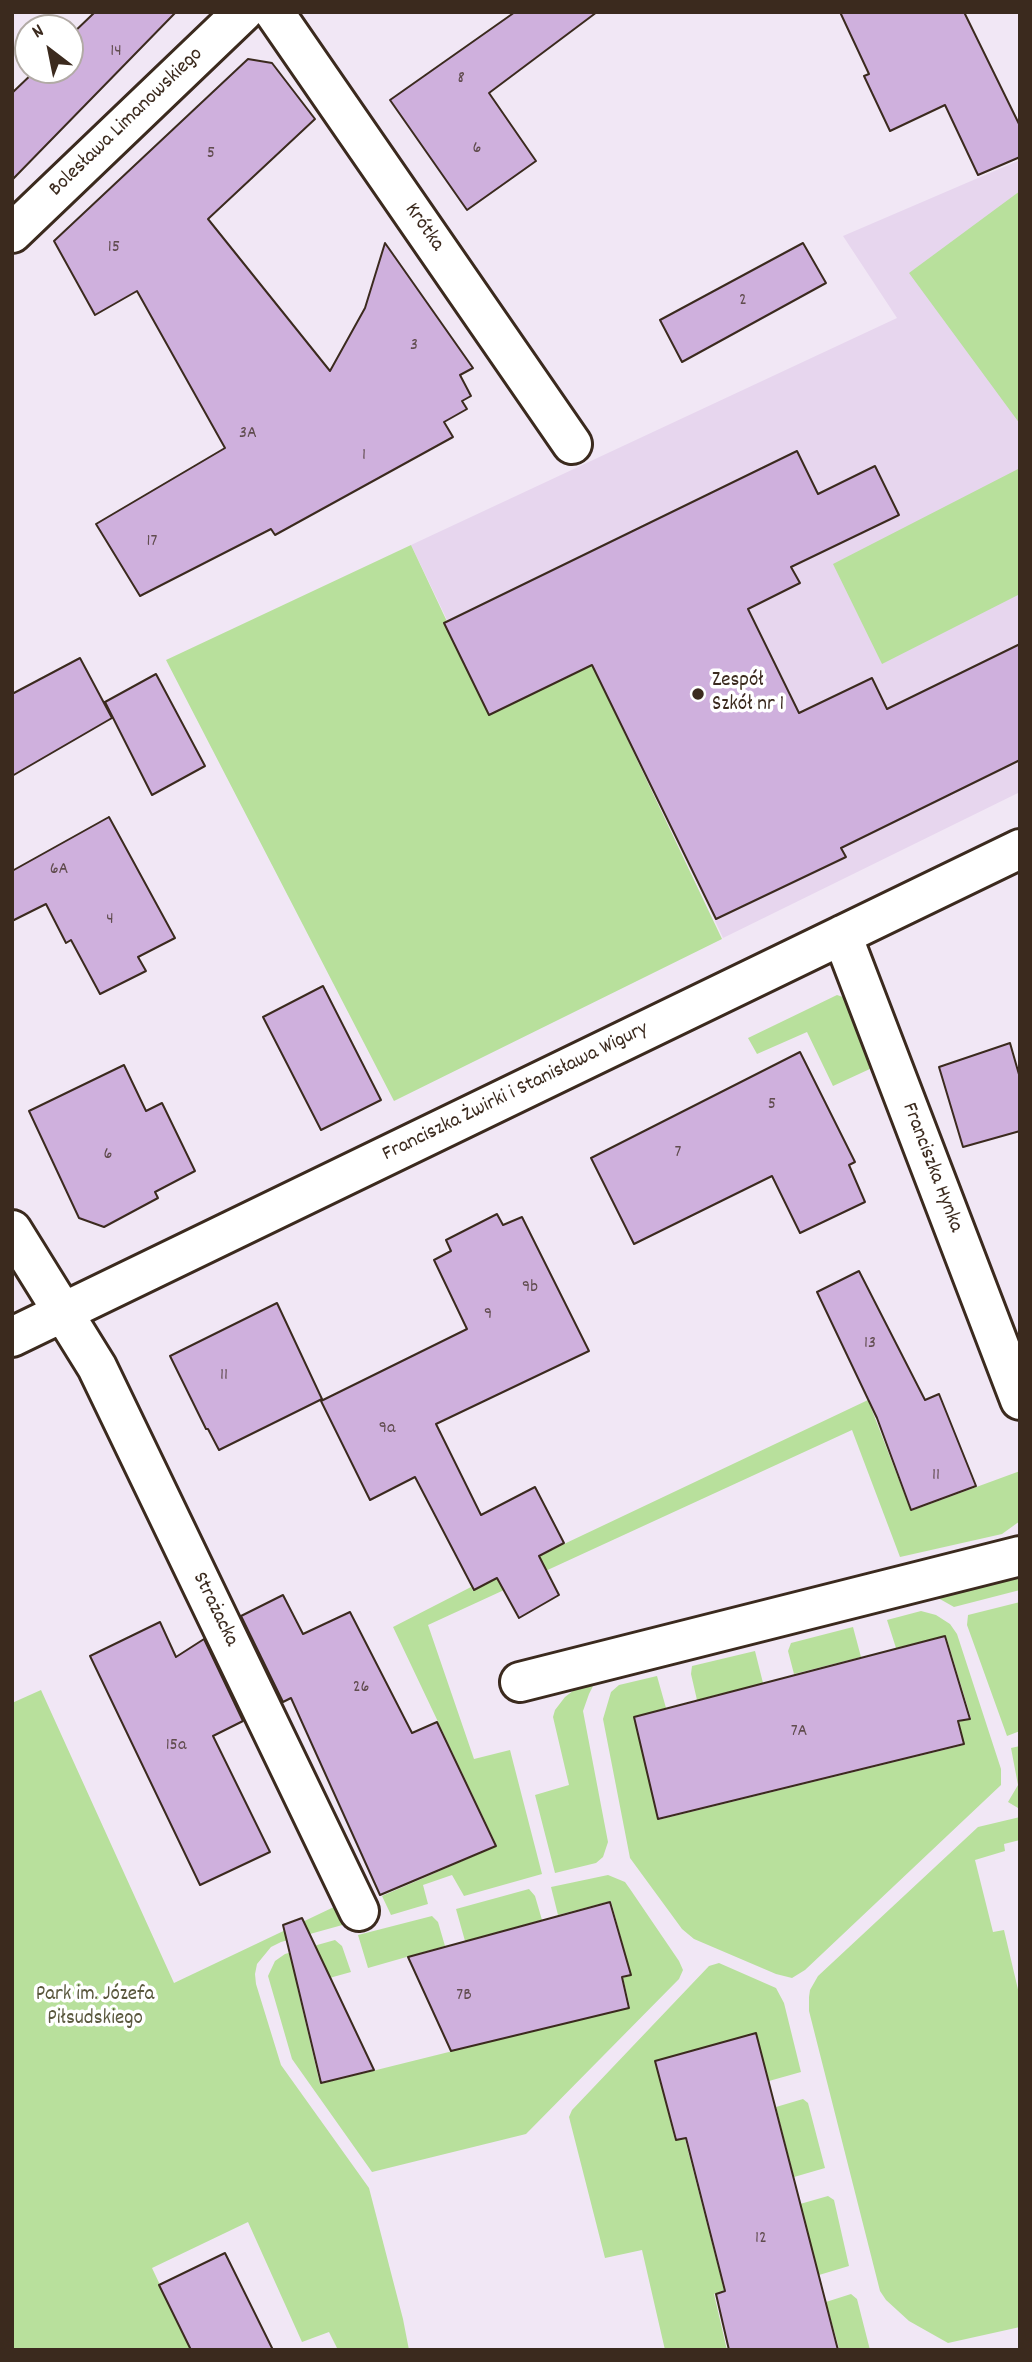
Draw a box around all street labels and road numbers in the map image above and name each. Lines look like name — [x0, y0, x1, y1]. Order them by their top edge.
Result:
street label: Bolesława Limanowskiego — [45, 43, 209, 203]
street label: Krótka — [397, 199, 449, 257]
street label: Franciszka Żwirki i Stanisława Wigury — [379, 1018, 653, 1168]
street label: Franciszka Hynka — [895, 1100, 967, 1236]
street label: Strażacka — [185, 1569, 243, 1651]

